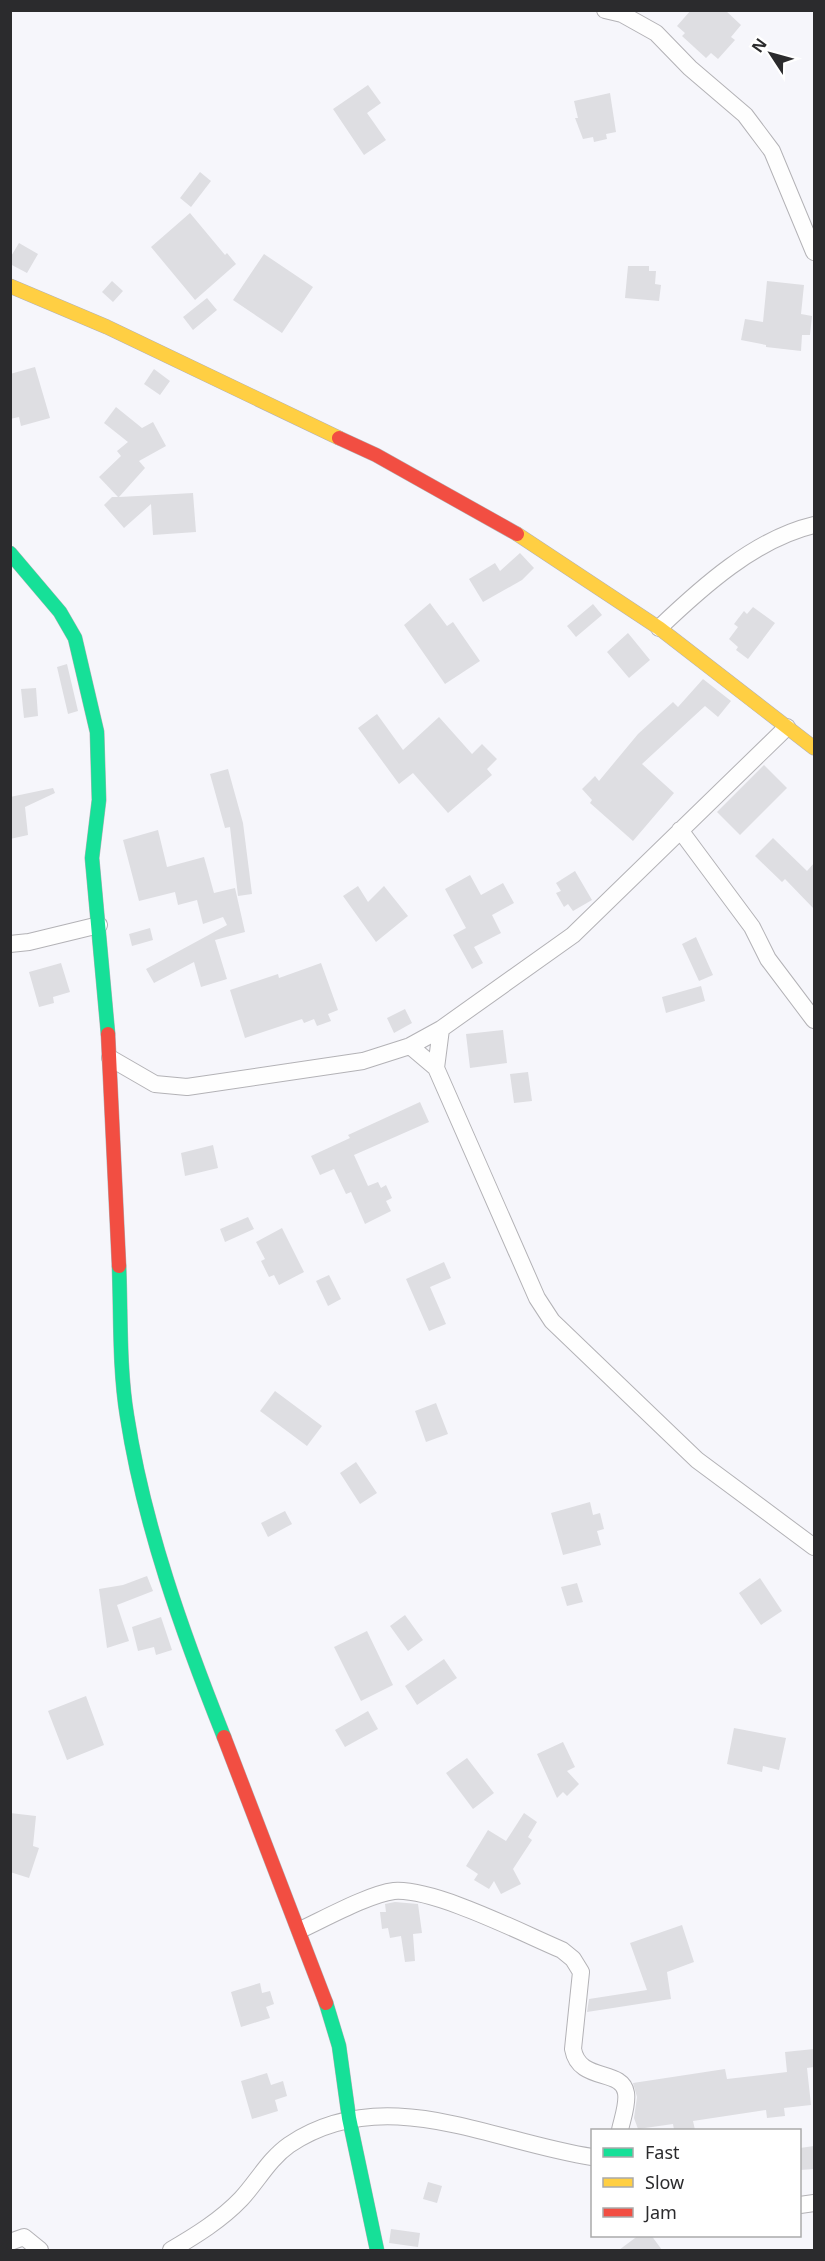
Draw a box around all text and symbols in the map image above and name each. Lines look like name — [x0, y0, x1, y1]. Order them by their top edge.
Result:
north arrow — [741, 24, 801, 84]
text: N — [746, 33, 772, 57]
legend — [591, 2129, 801, 2237]
text: Fast — [645, 2140, 680, 2164]
text: Slow — [645, 2170, 684, 2194]
text: Jam — [643, 2200, 677, 2224]

